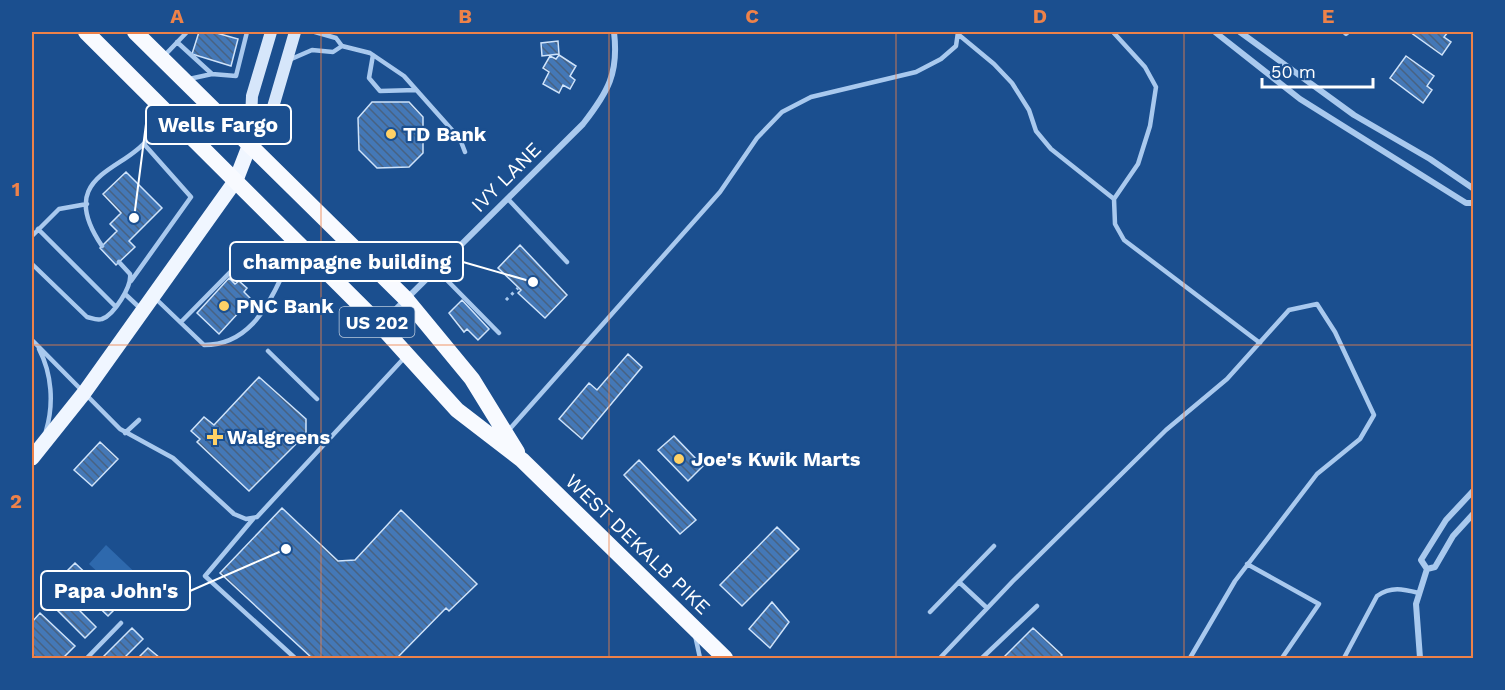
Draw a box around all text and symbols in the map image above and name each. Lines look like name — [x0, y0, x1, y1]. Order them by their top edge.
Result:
text: A — [170, 4, 184, 28]
text: B — [458, 4, 472, 28]
text: C — [745, 4, 759, 28]
text: D — [1033, 4, 1047, 28]
text: E — [1322, 4, 1334, 28]
scale bar — [1262, 51, 1373, 89]
text: 50 m — [1271, 61, 1316, 82]
callout: Wells Fargo — [146, 105, 291, 144]
text: Wells Fargo — [158, 112, 278, 137]
place label: TD Bank — [403, 122, 487, 146]
marker: TD Bank — [384, 127, 398, 141]
street label: IVY LANE — [466, 137, 546, 217]
text: 1 — [12, 177, 20, 201]
callout: champagne building — [230, 242, 463, 281]
text: champagne building — [243, 249, 451, 274]
place label: PNC Bank — [236, 294, 334, 318]
marker: PNC Bank — [217, 299, 231, 313]
road number: US 202 — [340, 307, 415, 337]
place label: Walgreens — [227, 425, 330, 449]
marker: Walgreens — [208, 430, 222, 444]
place label: Joe's Kwik Marts — [691, 447, 861, 471]
marker: Joe's Kwik Marts — [672, 452, 686, 466]
street label: WEST DEKALB PIKE — [561, 469, 715, 619]
text: 2 — [10, 489, 22, 513]
callout: Papa John's — [41, 571, 190, 610]
text: Papa John's — [54, 578, 178, 603]

